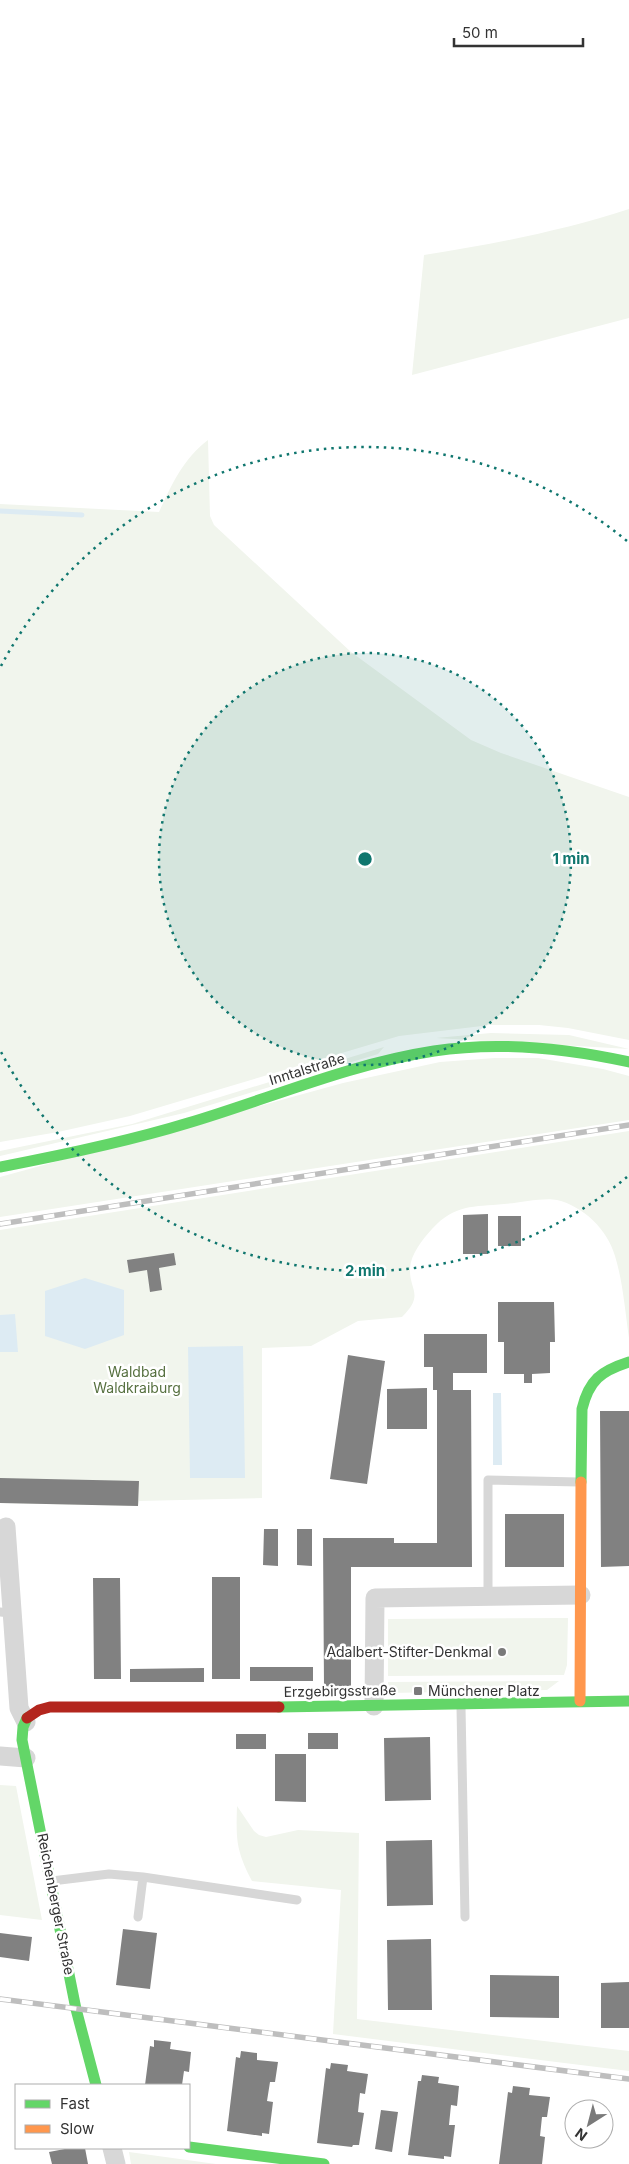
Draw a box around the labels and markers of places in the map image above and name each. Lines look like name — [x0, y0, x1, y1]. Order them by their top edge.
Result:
centre of rings — [356, 850, 374, 868]
place label: Adalbert-Stifter-Denkmal — [326, 1643, 492, 1660]
marker: Adalbert-Stifter-Denkmal — [496, 1646, 508, 1658]
place label: Münchener Platz — [428, 1682, 540, 1699]
marker: Münchener Platz — [412, 1685, 424, 1697]

